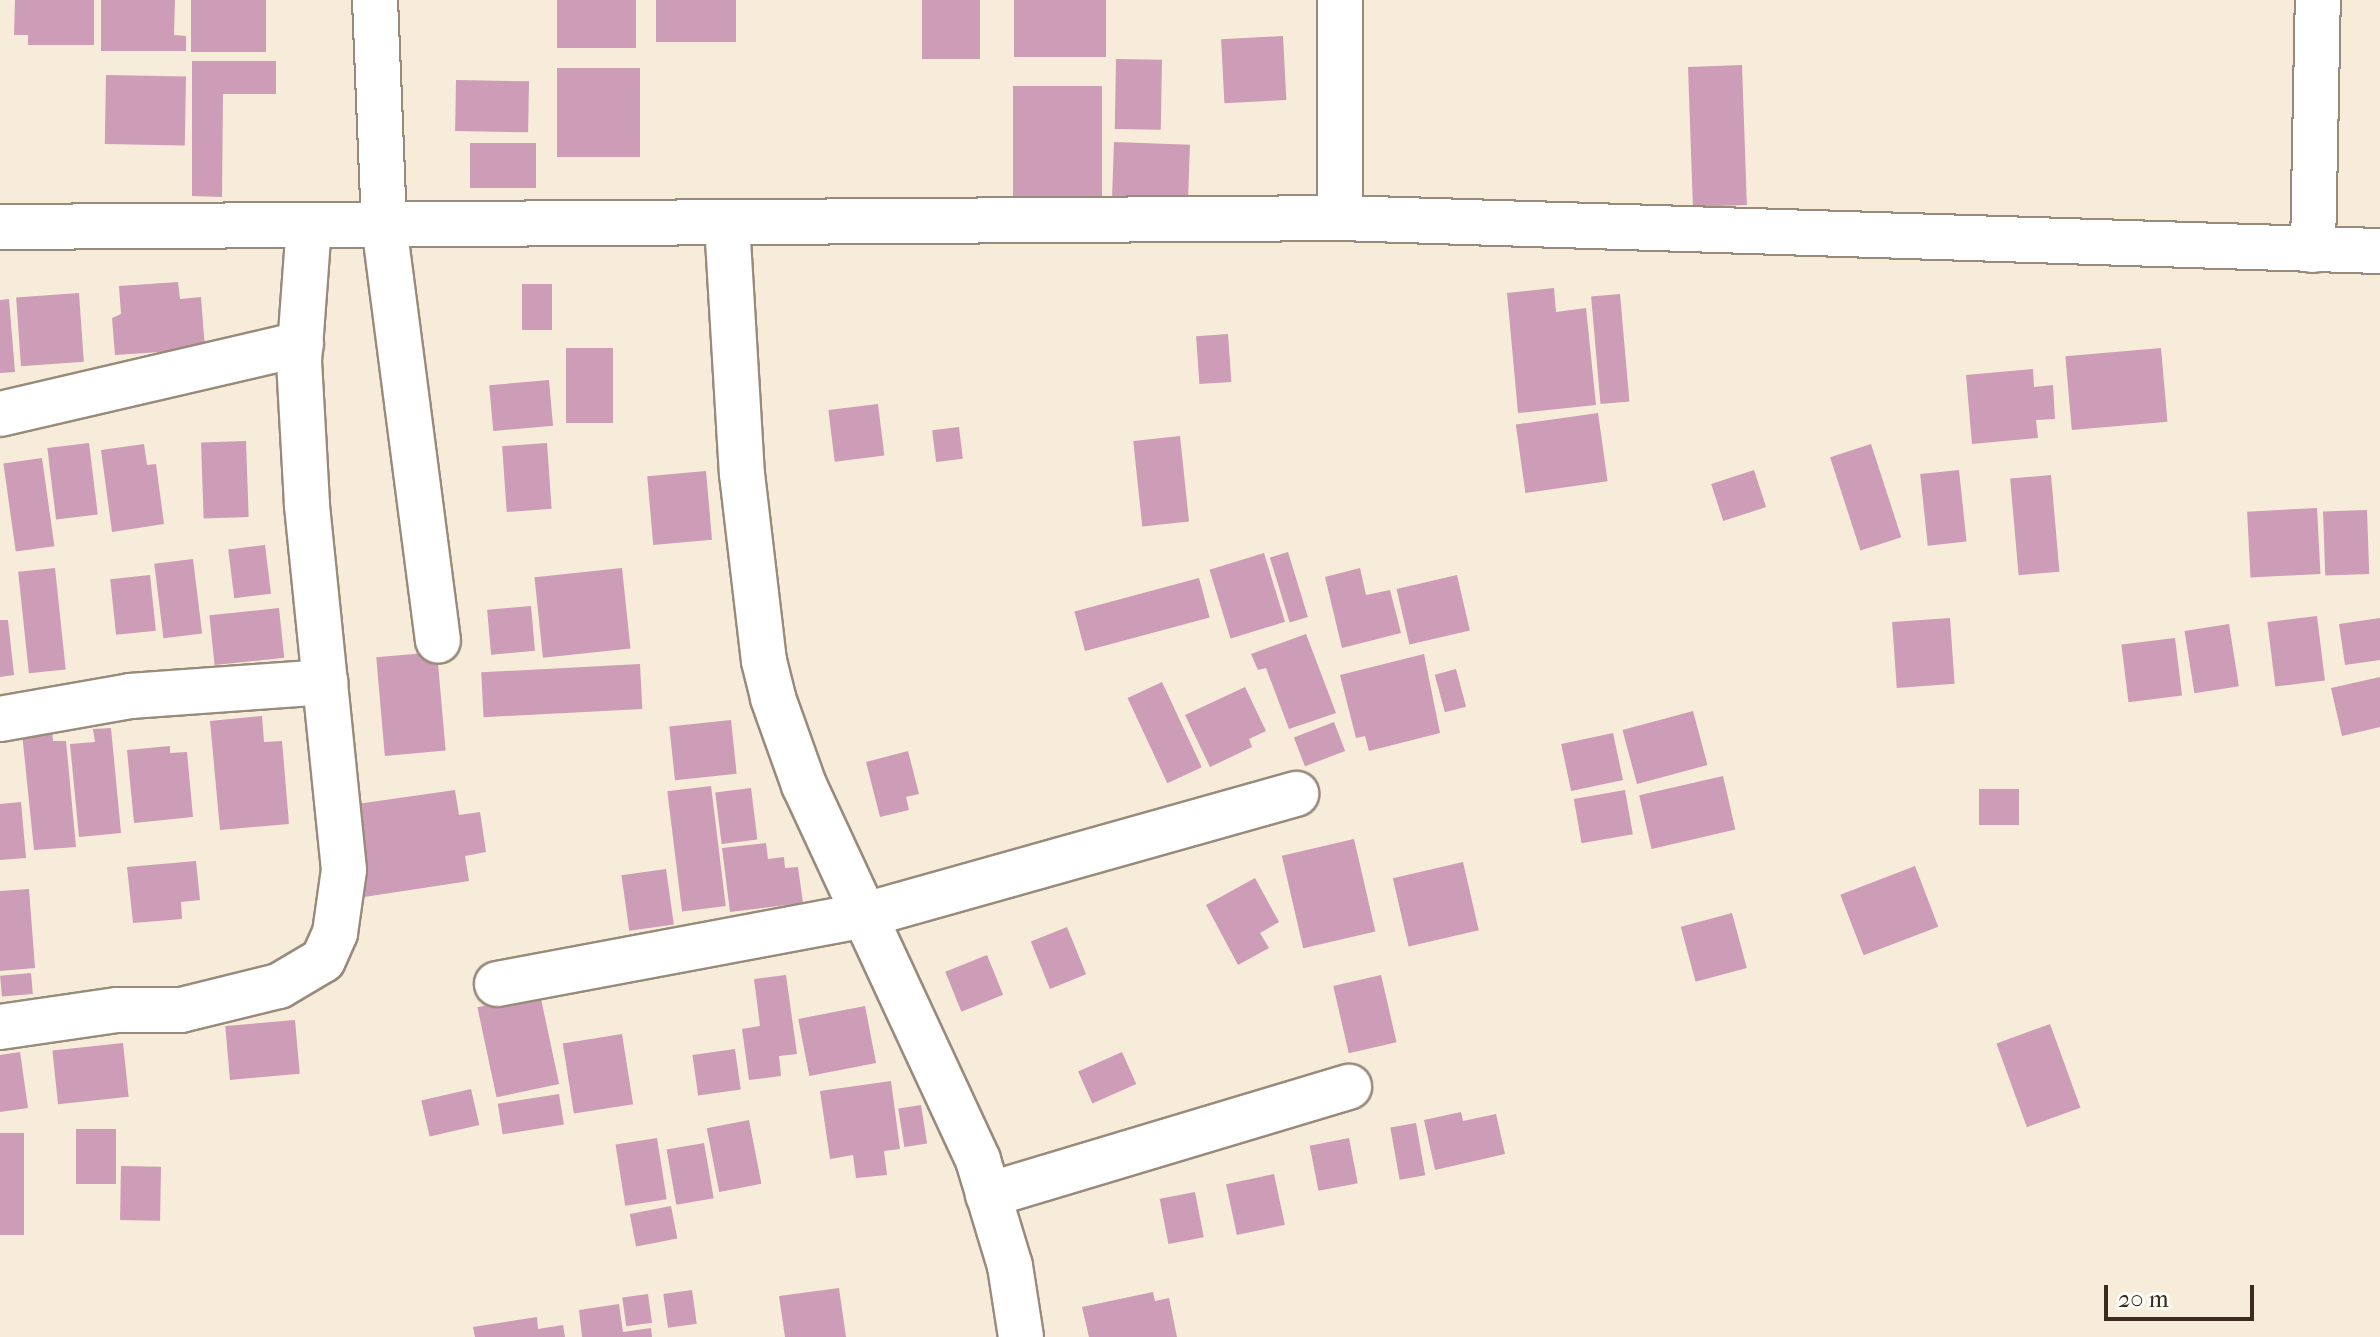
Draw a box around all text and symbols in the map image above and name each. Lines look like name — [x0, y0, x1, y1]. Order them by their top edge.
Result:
scale bar — [2108, 1269, 2258, 1319]
text: 20 m — [2118, 1285, 2169, 1313]

